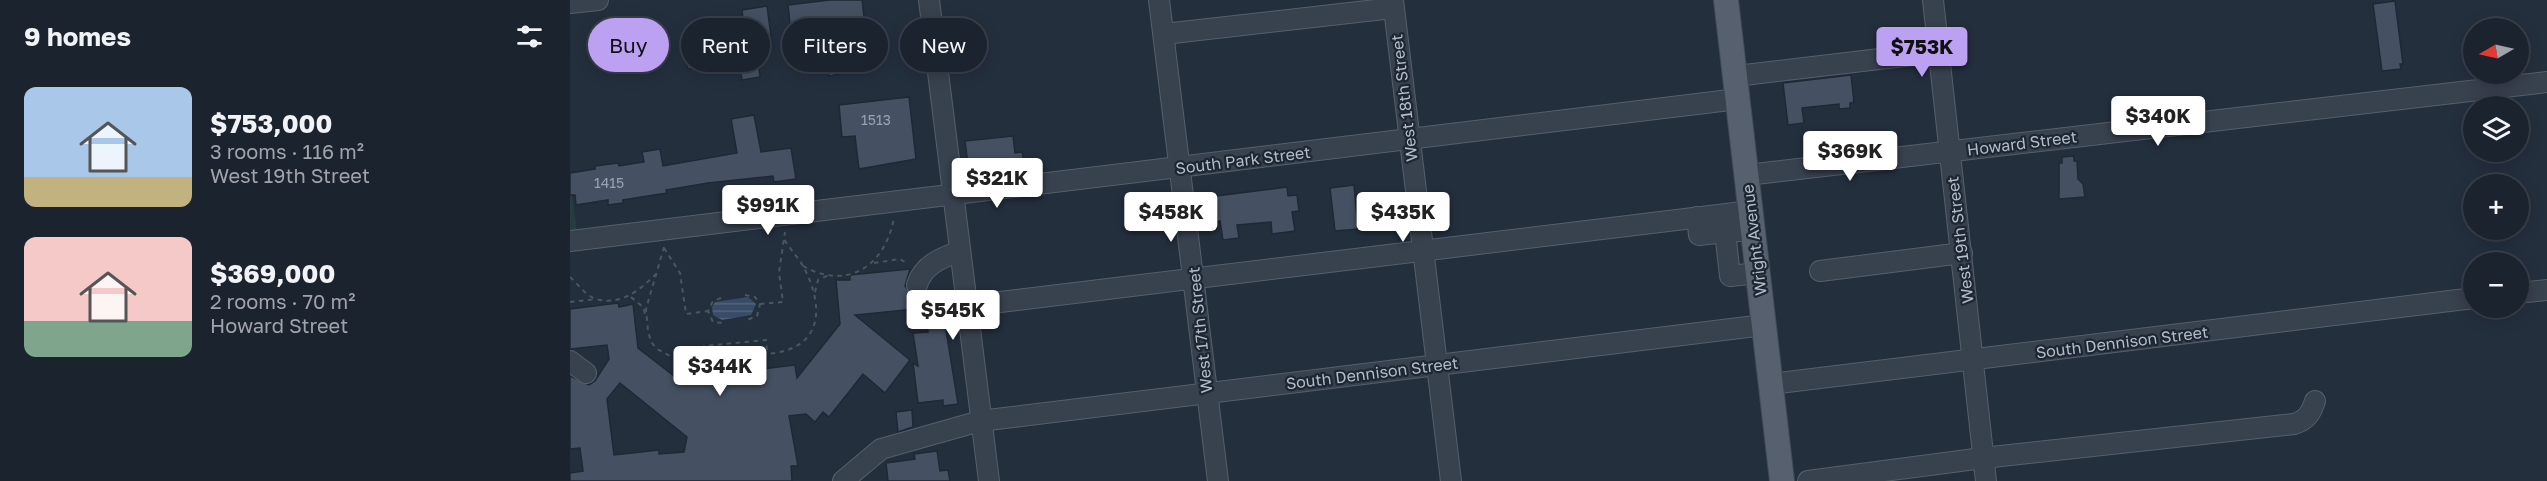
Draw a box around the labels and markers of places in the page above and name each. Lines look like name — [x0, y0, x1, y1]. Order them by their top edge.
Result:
pin: $753K — [1880, 27, 1964, 78]
pin: $340K — [2116, 96, 2200, 147]
pin: $369K — [1808, 131, 1892, 182]
pin: $321K — [955, 158, 1039, 209]
pin: $991K — [726, 185, 810, 236]
pin: $458K — [1129, 192, 1213, 243]
pin: $435K — [1361, 192, 1445, 243]
pin: $545K — [911, 290, 995, 341]
pin: $344K — [678, 346, 762, 397]

